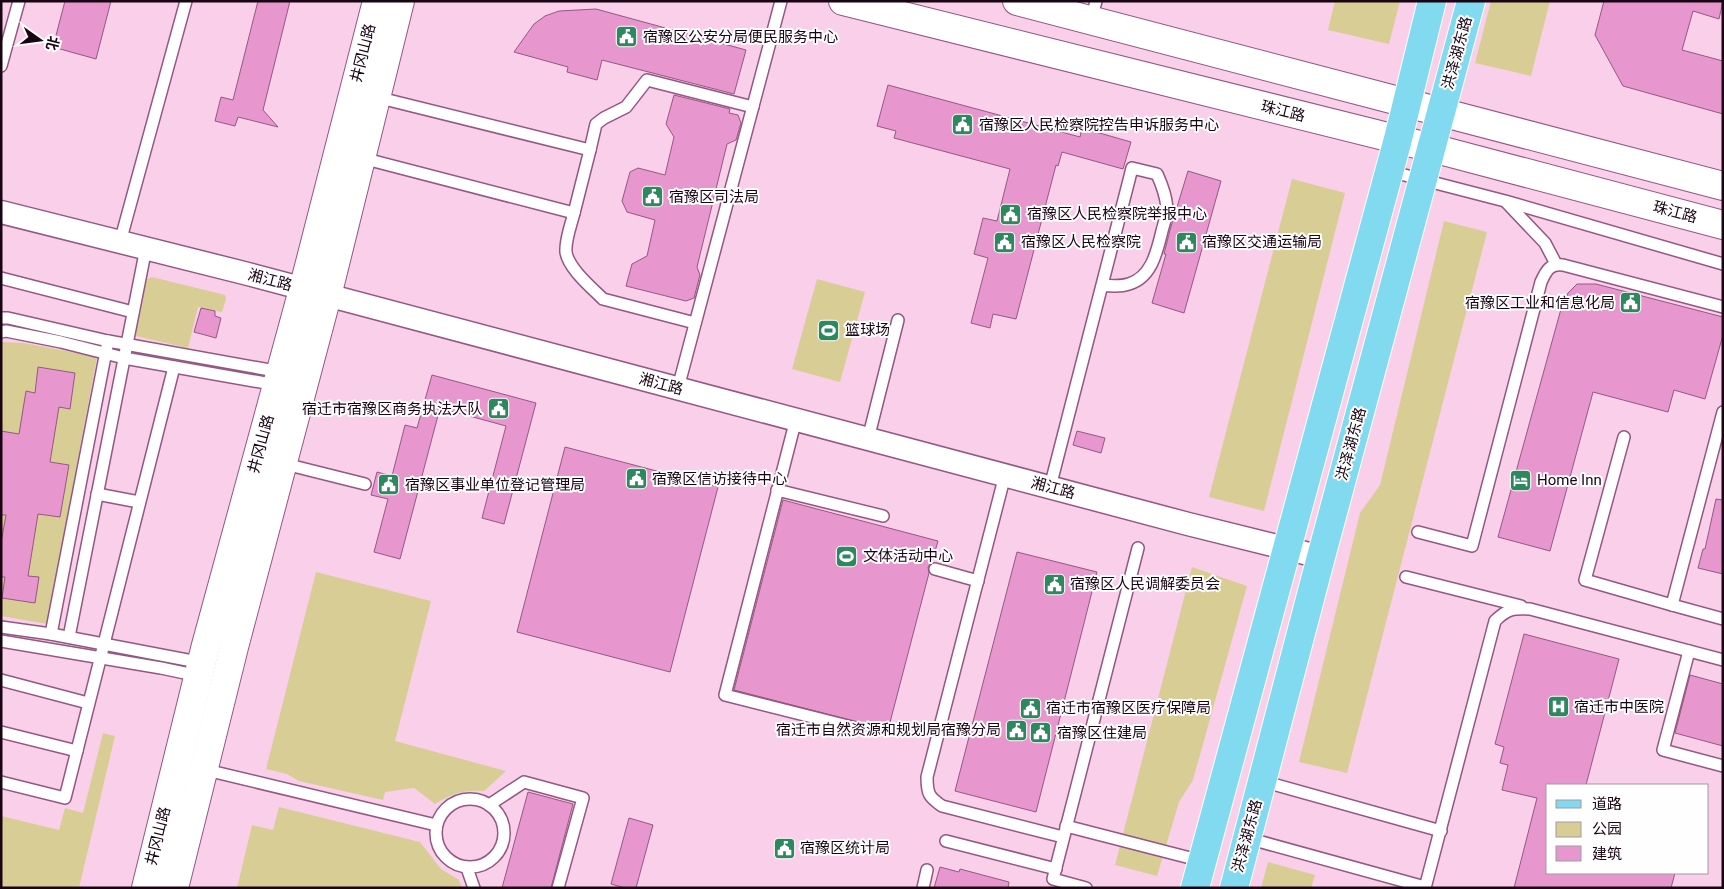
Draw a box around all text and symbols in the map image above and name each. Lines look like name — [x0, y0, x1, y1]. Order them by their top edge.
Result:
street label: 洪泽湖东路 — [1439, 14, 1475, 92]
north arrow — [15, 15, 65, 65]
street label: 井冈山路 — [347, 22, 379, 84]
public building icon: 宿豫区公安分局便民服务中心 — [615, 25, 639, 49]
place label: 宿豫区公安分局便民服务中心 — [643, 28, 838, 46]
text: 北 — [43, 34, 62, 52]
street label: 珠江路 — [1259, 97, 1307, 125]
public building icon: 宿豫区人民检察院控告申诉服务中心 — [951, 113, 975, 137]
place label: 宿豫区人民检察院控告申诉服务中心 — [979, 116, 1219, 134]
public building icon: 宿豫区司法局 — [641, 185, 665, 209]
place label: 宿豫区司法局 — [669, 188, 759, 206]
street label: 珠江路 — [1651, 197, 1699, 227]
public building icon: 宿豫区人民检察院举报中心 — [999, 202, 1023, 226]
place label: 宿豫区人民检察院举报中心 — [1027, 205, 1207, 223]
public building icon: 宿豫区人民检察院 — [993, 230, 1017, 254]
public building icon: 宿豫区交通运输局 — [1174, 230, 1198, 254]
place label: 宿豫区人民检察院 — [1021, 233, 1141, 251]
place label: 宿豫区交通运输局 — [1202, 233, 1322, 251]
street label: 湘江路 — [246, 265, 294, 295]
public building icon: 宿豫区工业和信息化局 — [1619, 291, 1643, 315]
place label: 宿豫区工业和信息化局 — [1465, 294, 1615, 312]
sports icon: 篮球场 — [817, 318, 841, 342]
place label: 篮球场 — [845, 321, 890, 339]
street label: 湘江路 — [637, 369, 685, 399]
public building icon: 宿迁市宿豫区商务执法大队 — [486, 397, 510, 421]
place label: 宿迁市宿豫区商务执法大队 — [302, 400, 482, 418]
street label: 洪泽湖东路 — [1333, 405, 1369, 483]
street label: 井冈山路 — [245, 413, 277, 475]
public building icon: 宿豫区信访接待中心 — [624, 467, 648, 491]
hotel icon: Home Inn — [1509, 468, 1533, 492]
place label: 宿豫区信访接待中心 — [652, 470, 787, 488]
place label: Home Inn — [1537, 471, 1602, 489]
public building icon: 宿豫区事业单位登记管理局 — [377, 473, 401, 497]
street label: 湘江路 — [1029, 473, 1077, 503]
place label: 宿豫区事业单位登记管理局 — [405, 476, 585, 494]
sports icon: 文体活动中心 — [835, 544, 859, 568]
place label: 文体活动中心 — [863, 547, 953, 565]
public building icon: 宿豫区人民调解委员会 — [1042, 572, 1066, 596]
place label: 宿豫区人民调解委员会 — [1070, 575, 1220, 593]
hospital icon: 宿迁市中医院 — [1546, 695, 1570, 719]
public building icon: 宿迁市宿豫区医疗保障局 — [1018, 696, 1042, 720]
place label: 宿迁市中医院 — [1574, 698, 1664, 716]
place label: 宿迁市宿豫区医疗保障局 — [1046, 699, 1211, 717]
public building icon: 宿迁市自然资源和规划局宿豫分局 — [1005, 718, 1029, 742]
place label: 宿迁市自然资源和规划局宿豫分局 — [776, 721, 1001, 739]
public building icon: 宿豫区住建局 — [1029, 721, 1053, 745]
place label: 宿豫区住建局 — [1057, 724, 1147, 742]
legend — [1546, 784, 1709, 874]
text: 道路 — [1592, 795, 1622, 813]
street label: 洪泽湖东路 — [1229, 797, 1265, 875]
street label: 井冈山路 — [142, 805, 174, 867]
text: 公园 — [1592, 820, 1622, 838]
public building icon: 宿豫区统计局 — [772, 836, 796, 860]
place label: 宿豫区统计局 — [800, 839, 890, 857]
text: 建筑 — [1592, 845, 1622, 863]

